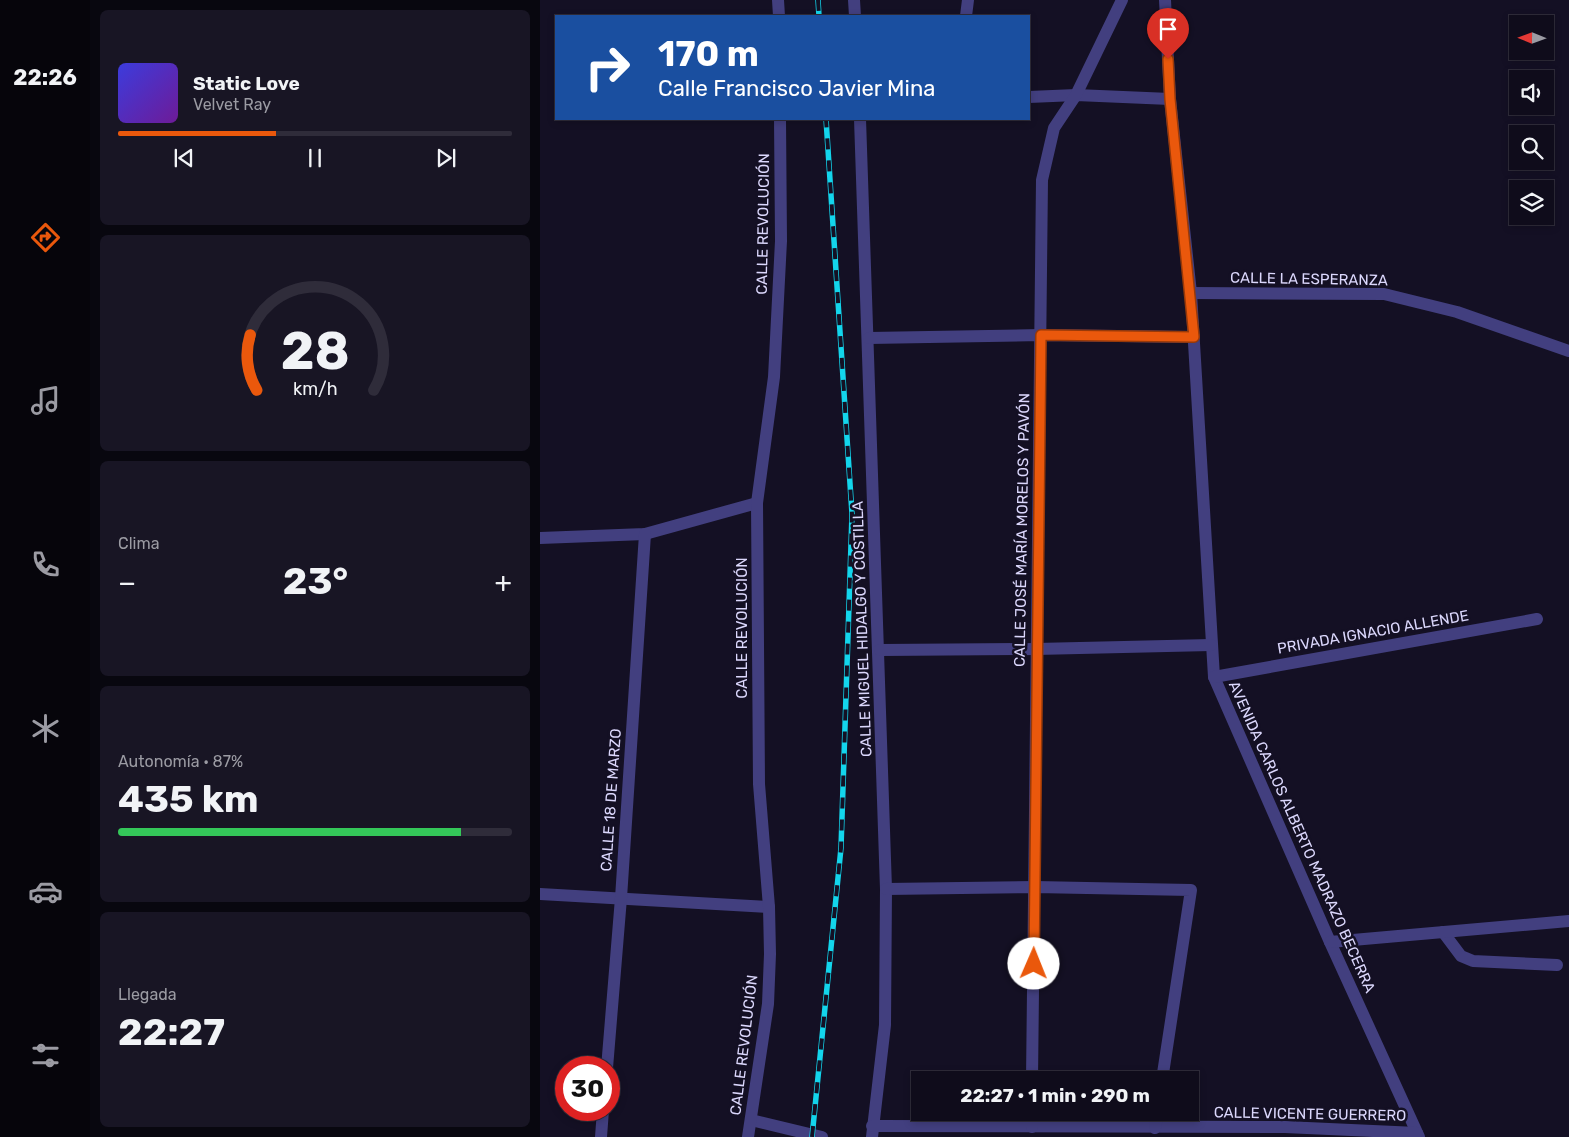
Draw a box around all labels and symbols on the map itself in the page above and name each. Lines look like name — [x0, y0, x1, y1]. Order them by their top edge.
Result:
pin — [1147, 8, 1189, 59]
north arrow — [1509, 15, 1554, 60]
street label: CALLE REVOLUCIÓN — [753, 153, 773, 295]
street label: CALLE LA ESPERANZA — [1230, 269, 1388, 289]
street label: CALLE JOSÉ MARÍA MORELOS Y PAVÓN — [1011, 393, 1033, 667]
street label: CALLE MIGUEL HIDALGO Y COSTILLA — [849, 501, 875, 757]
street label: CALLE REVOLUCIÓN — [733, 557, 751, 699]
street label: PRIVADA IGNACIO ALLENDE — [1276, 606, 1470, 658]
street label: AVENIDA CARLOS ALBERTO MADRAZO BECERRA — [1225, 678, 1379, 996]
street label: CALLE 18 DE MARZO — [597, 728, 625, 872]
position arrow — [1007, 937, 1059, 989]
street label: CALLE REVOLUCIÓN — [726, 974, 762, 1116]
speed limit sign: 30 — [555, 1056, 620, 1121]
street label: CALLE VICENTE GUERRERO — [1214, 1103, 1406, 1125]

